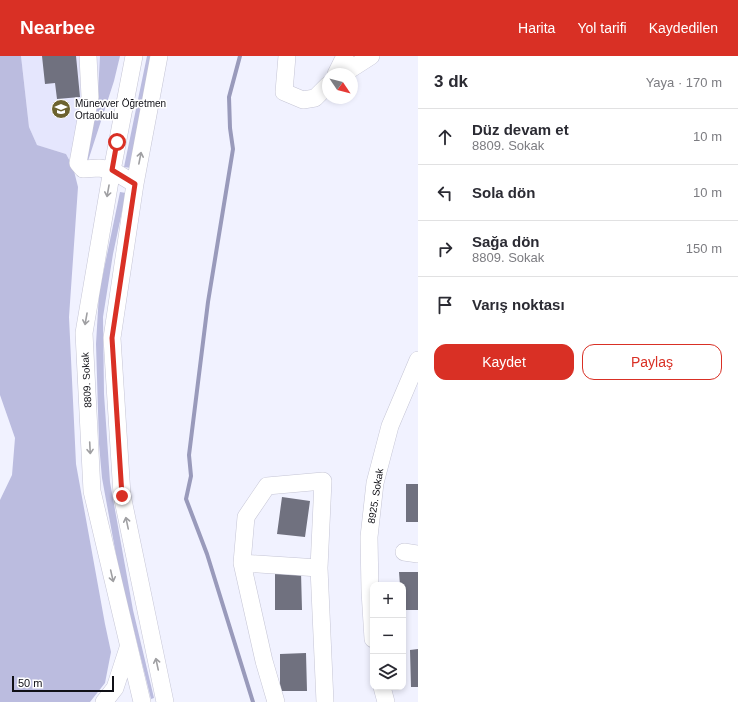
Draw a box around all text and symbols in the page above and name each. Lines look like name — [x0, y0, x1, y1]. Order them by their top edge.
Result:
text: Nearbee — [20, 17, 95, 38]
text: Harita — [518, 20, 555, 36]
text: Yol tarifi — [577, 20, 627, 36]
text: Kaydedilen — [649, 20, 718, 36]
north arrow — [322, 68, 358, 104]
text: 3 dk — [434, 72, 468, 91]
text: Yaya · 170 m — [646, 75, 722, 90]
school or university icon: Münevver Öğretmen Ortaokulu — [50, 98, 72, 120]
place label: Münevver Öğretmen Ortaokulu — [75, 98, 166, 121]
text: Düz devam et — [472, 121, 569, 138]
icon: ahead — [434, 126, 456, 148]
text: 10 m — [693, 129, 722, 144]
route start — [108, 133, 126, 151]
text: 8809. Sokak — [472, 138, 544, 153]
one-way arrow — [136, 152, 144, 165]
icon: left — [434, 182, 456, 204]
one-way arrow — [104, 184, 112, 197]
text: Sola dön — [472, 184, 535, 201]
text: 10 m — [693, 185, 722, 200]
text: Sağa dön — [472, 233, 540, 250]
icon: right — [434, 238, 456, 260]
text: 150 m — [686, 241, 722, 256]
text: 8809. Sokak — [472, 250, 544, 265]
icon: arrive — [434, 294, 456, 316]
text: Varış noktası — [472, 296, 565, 313]
one-way arrow — [82, 312, 90, 325]
button: Kaydet — [434, 344, 574, 380]
button: Paylaş — [582, 344, 722, 380]
street label: 8809. Sokak — [80, 351, 93, 408]
one-way arrow — [86, 441, 94, 454]
street label: 8925. Sokak — [366, 467, 385, 524]
route end — [113, 487, 131, 505]
one-way arrow — [123, 517, 131, 530]
one-way arrow — [109, 569, 117, 582]
map controls — [370, 582, 406, 690]
button: + — [370, 582, 406, 618]
button: − — [370, 618, 406, 654]
button: layers — [370, 654, 406, 690]
one-way arrow — [153, 658, 161, 671]
scale bar — [12, 674, 114, 693]
text: 50 m — [18, 677, 42, 689]

